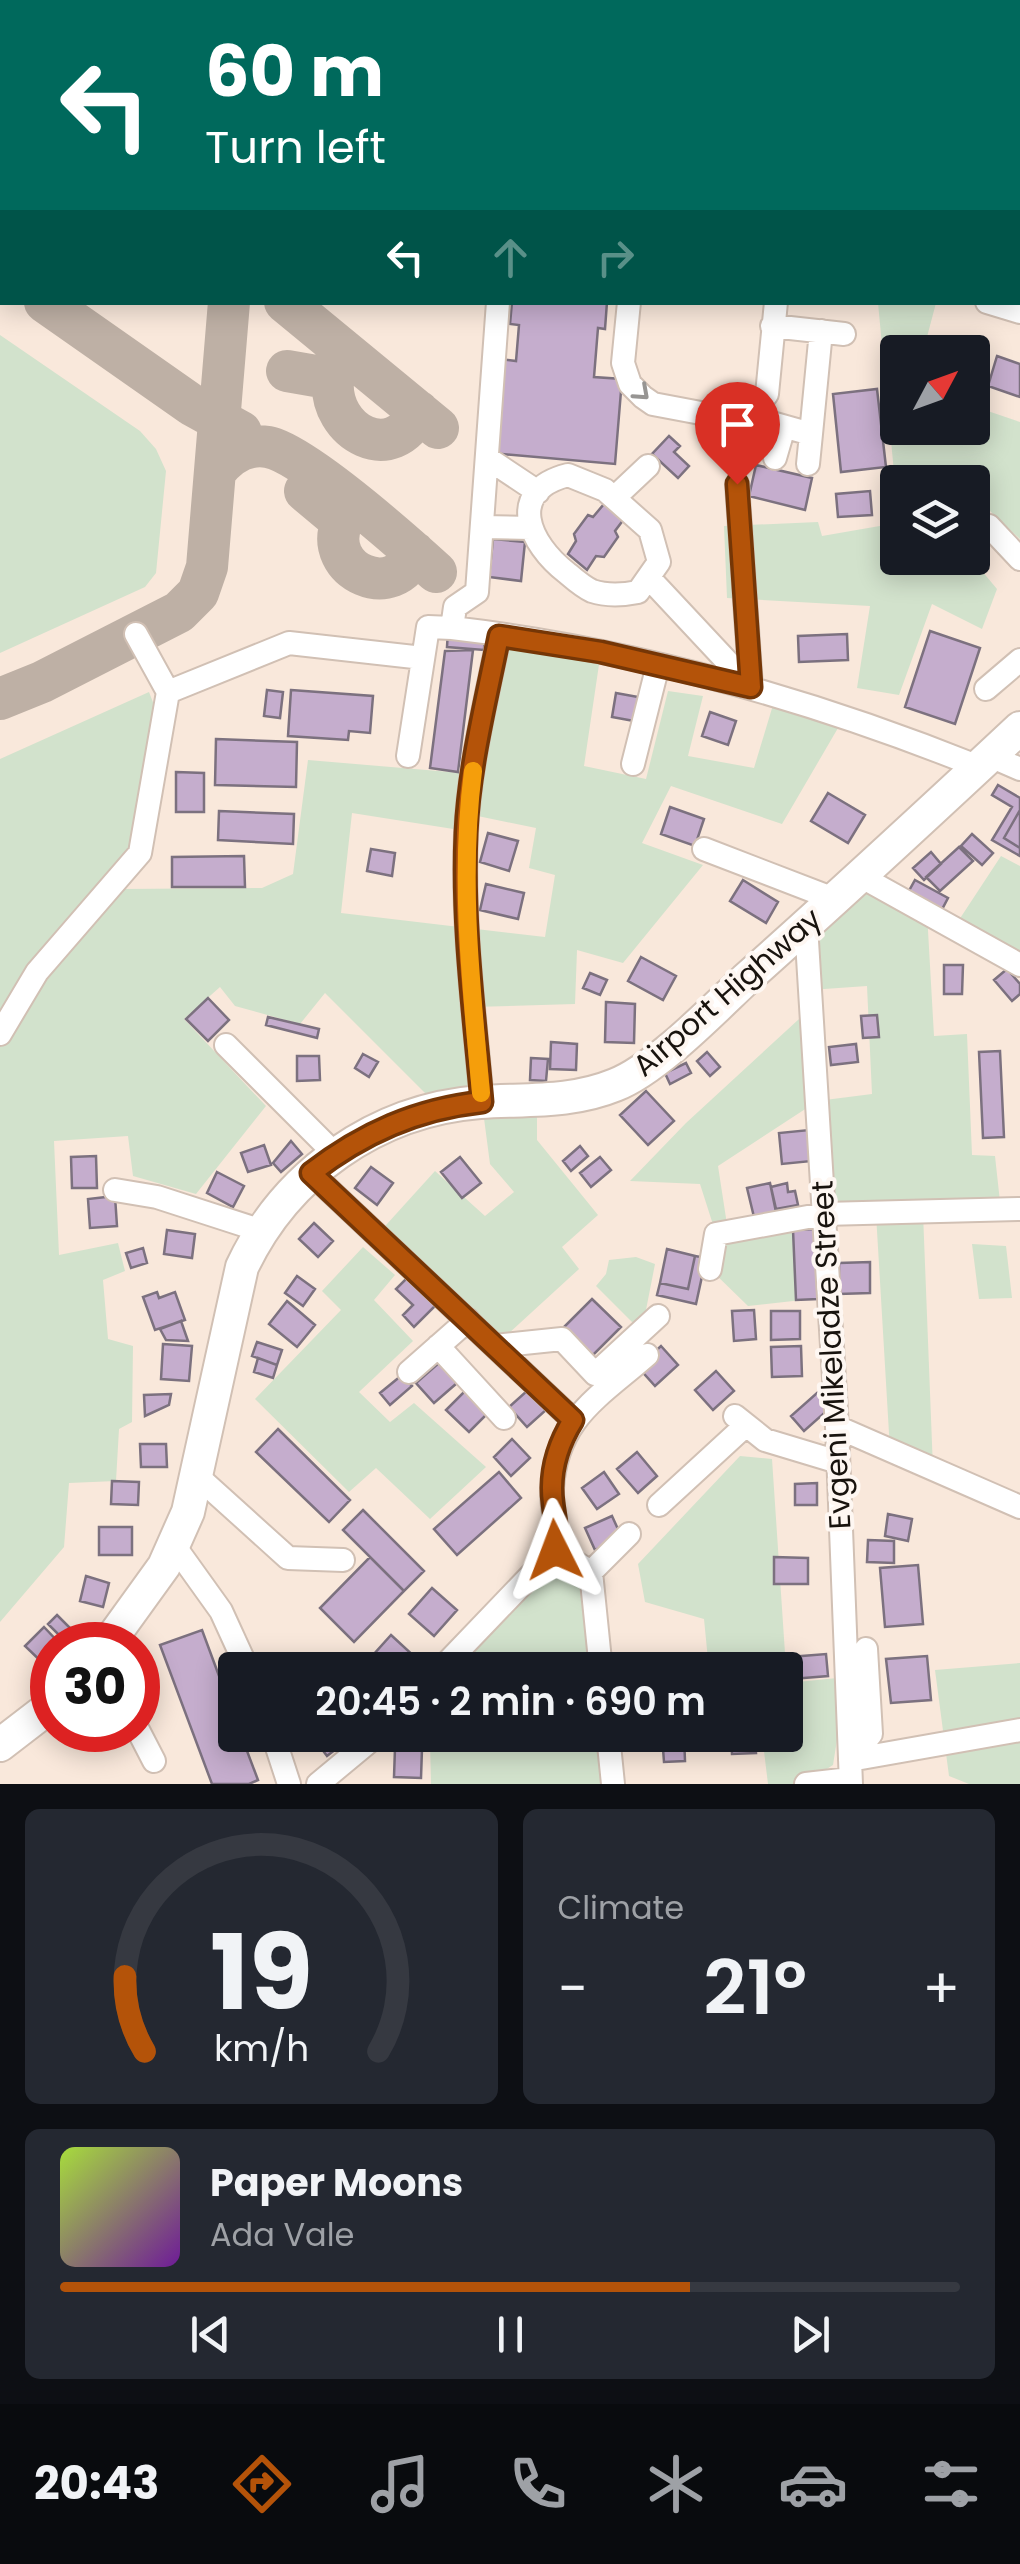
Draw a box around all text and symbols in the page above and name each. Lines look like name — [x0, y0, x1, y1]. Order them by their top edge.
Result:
text: 60 m — [205, 22, 384, 121]
icon: left — [40, 40, 170, 170]
text: Turn left — [205, 116, 386, 179]
icon: left — [378, 230, 433, 285]
icon: ahead — [483, 230, 538, 285]
icon: right — [588, 230, 643, 285]
north arrow — [880, 335, 990, 445]
map controls — [880, 335, 990, 575]
one-way arrow — [630, 381, 648, 399]
pin — [695, 382, 780, 485]
icon: arrive — [710, 397, 765, 452]
button: layers — [880, 465, 990, 575]
street label: Airport Highway — [623, 898, 831, 1086]
street label: Evgeni Mikeladze Street — [800, 1180, 862, 1530]
position arrow — [503, 1498, 607, 1602]
speed limit sign: 30 — [30, 1622, 160, 1752]
text: 20:45 · 2 min · 690 m — [315, 1675, 706, 1728]
text: Climate — [558, 1885, 684, 1930]
text: 19 — [210, 1900, 313, 2045]
text: 21° — [703, 1935, 807, 2040]
text: − — [558, 1950, 588, 2027]
text: + — [922, 1950, 960, 2027]
text: km/h — [214, 2023, 309, 2074]
text: Paper Moons — [210, 2156, 463, 2209]
text: Ada Vale — [210, 2212, 354, 2257]
icon: previous — [183, 2307, 238, 2362]
icon: pause — [483, 2307, 538, 2362]
icon: next — [783, 2307, 838, 2362]
icon: directions — [227, 2449, 297, 2519]
icon: music — [365, 2449, 435, 2519]
icon: phone — [503, 2449, 573, 2519]
icon: climate — [641, 2449, 711, 2519]
icon: car — [778, 2449, 848, 2519]
icon: filters — [916, 2449, 986, 2519]
text: 20:43 — [34, 2452, 159, 2515]

